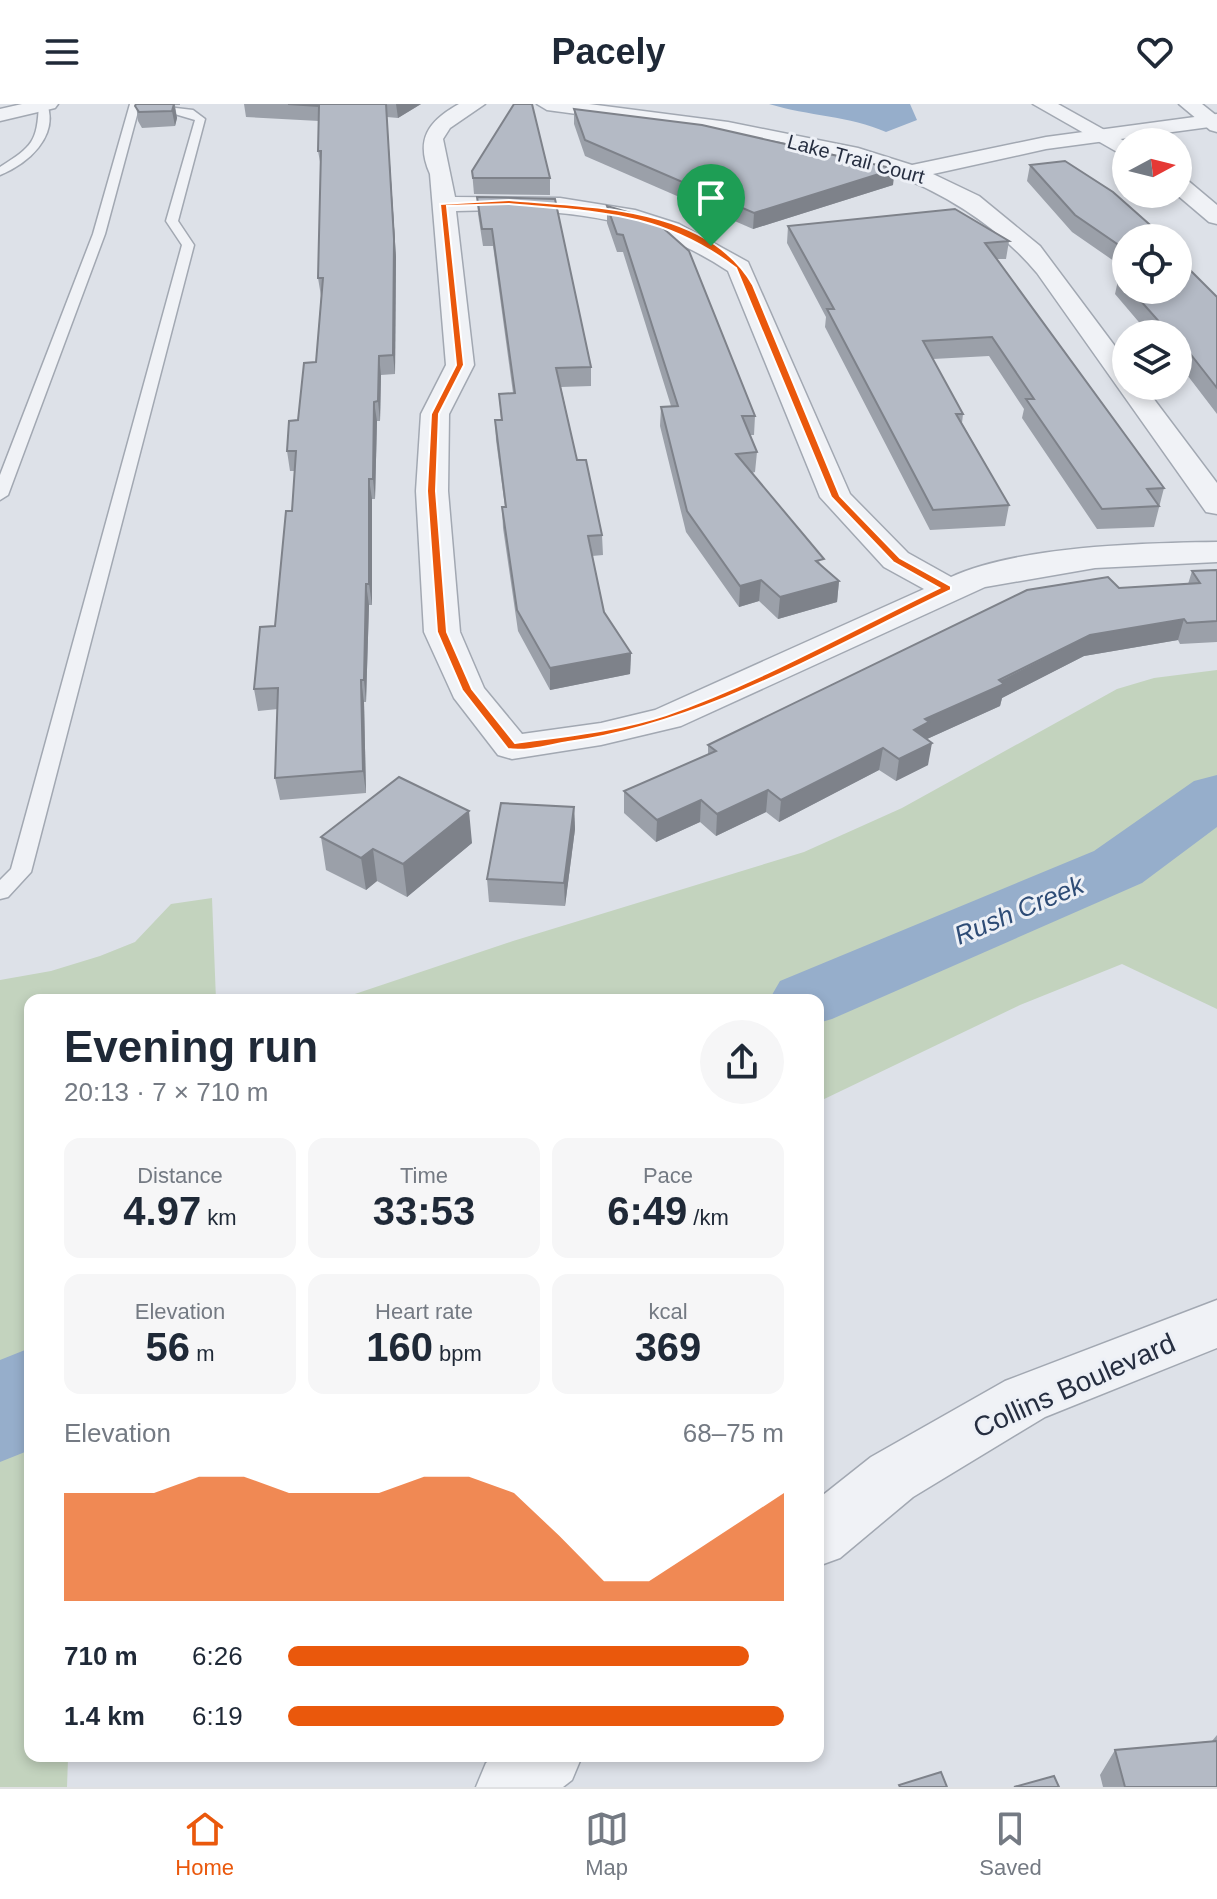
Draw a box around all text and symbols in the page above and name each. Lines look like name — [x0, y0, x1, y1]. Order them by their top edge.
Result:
icon: menu — [40, 30, 84, 74]
icon: heart — [1133, 30, 1177, 74]
text: Pacely — [551, 31, 666, 72]
north arrow — [1112, 128, 1192, 208]
map controls — [1112, 128, 1192, 400]
street label: Lake Trail Court — [785, 130, 927, 188]
pin — [677, 164, 745, 246]
icon: arrive — [689, 176, 733, 220]
button: locate — [1112, 224, 1192, 304]
button: layers — [1112, 320, 1192, 400]
water label: Rush Creek — [950, 869, 1090, 951]
button: share — [700, 1020, 784, 1104]
text: Evening run — [64, 1022, 318, 1071]
text: 20:13 · 7 × 710 m — [64, 1077, 269, 1107]
text: Distance — [137, 1163, 223, 1188]
text: Time — [400, 1163, 448, 1188]
text: Pace — [643, 1163, 693, 1188]
text: 4.97 — [123, 1189, 201, 1233]
text: 33:53 — [373, 1189, 475, 1233]
text: 6:49 — [607, 1189, 687, 1233]
text: km — [201, 1205, 237, 1230]
text: /km — [687, 1205, 729, 1230]
text: Elevation — [135, 1299, 225, 1324]
text: Heart rate — [375, 1299, 473, 1324]
text: kcal — [648, 1299, 688, 1324]
text: 56 — [146, 1325, 190, 1369]
text: 160 — [366, 1325, 433, 1369]
text: 369 — [635, 1325, 701, 1369]
street label: Collins Boulevard — [968, 1327, 1180, 1444]
text: m — [190, 1341, 214, 1366]
text: bpm — [433, 1341, 482, 1366]
text: Elevation — [64, 1418, 171, 1448]
text: 68–75 m — [683, 1418, 784, 1448]
text: 710 m — [64, 1641, 138, 1671]
text: 6:26 — [192, 1641, 243, 1671]
text: 1.4 km — [64, 1701, 145, 1731]
text: 6:19 — [192, 1701, 243, 1731]
tab: Home — [175, 1807, 234, 1881]
tab: Map — [585, 1807, 629, 1881]
tab: Saved — [979, 1807, 1042, 1881]

